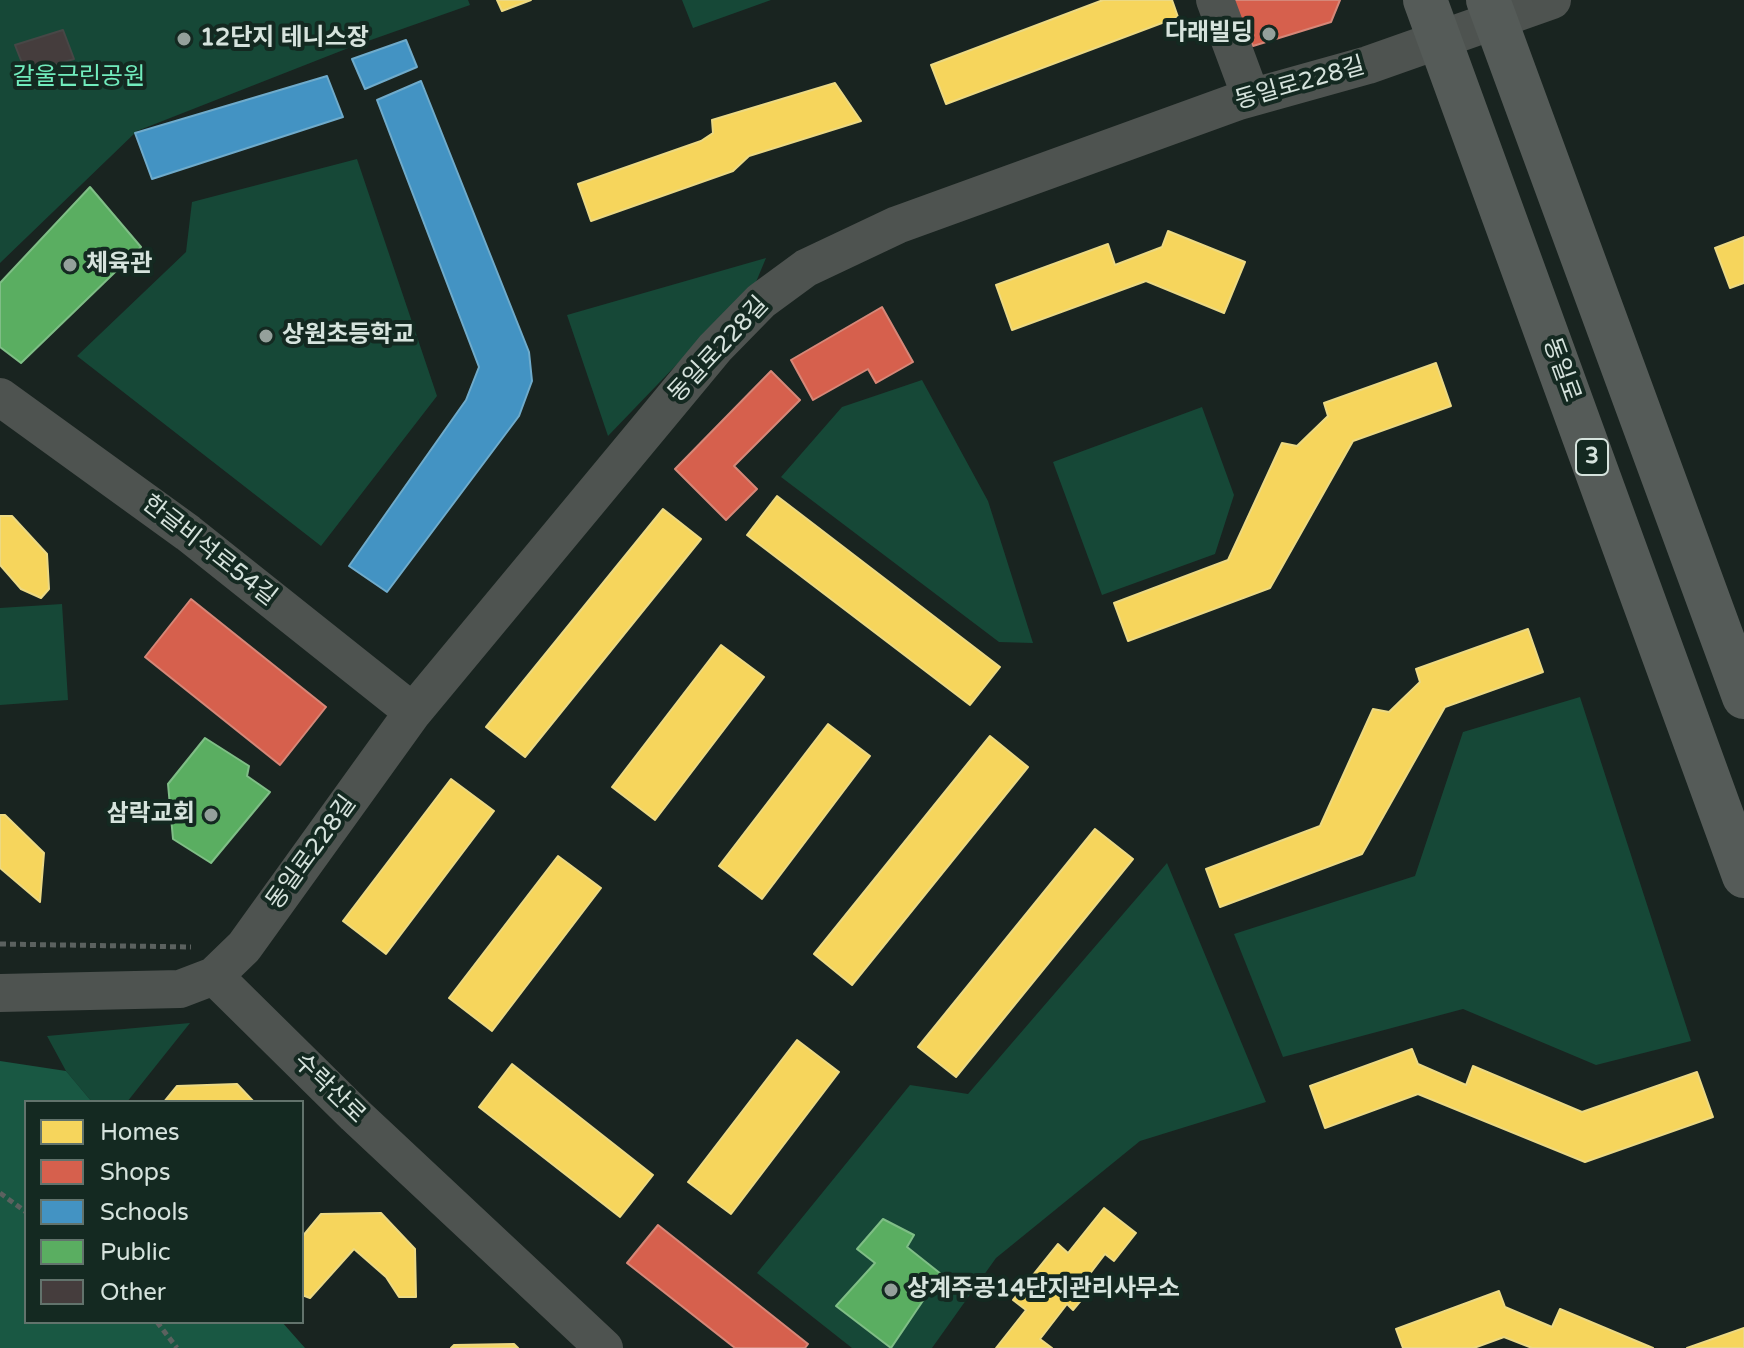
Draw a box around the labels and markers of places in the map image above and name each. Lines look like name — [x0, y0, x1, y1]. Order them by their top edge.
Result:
place label: 다래빌딩 — [1165, 20, 1253, 48]
place label: 12단지 테니스장 — [200, 25, 369, 53]
marker: 다래빌딩 — [1260, 25, 1278, 43]
marker: 12단지 테니스장 — [175, 30, 193, 48]
place label: 체육관 — [86, 251, 152, 279]
marker: 체육관 — [61, 256, 79, 274]
place label: 상원초등학교 — [282, 322, 414, 350]
marker: 상원초등학교 — [257, 327, 275, 345]
place label: 삼락교회 — [107, 801, 195, 829]
marker: 삼락교회 — [202, 806, 220, 824]
place label: 상계주공14단지관리사무소 — [907, 1276, 1180, 1304]
marker: 상계주공14단지관리사무소 — [882, 1281, 900, 1299]

